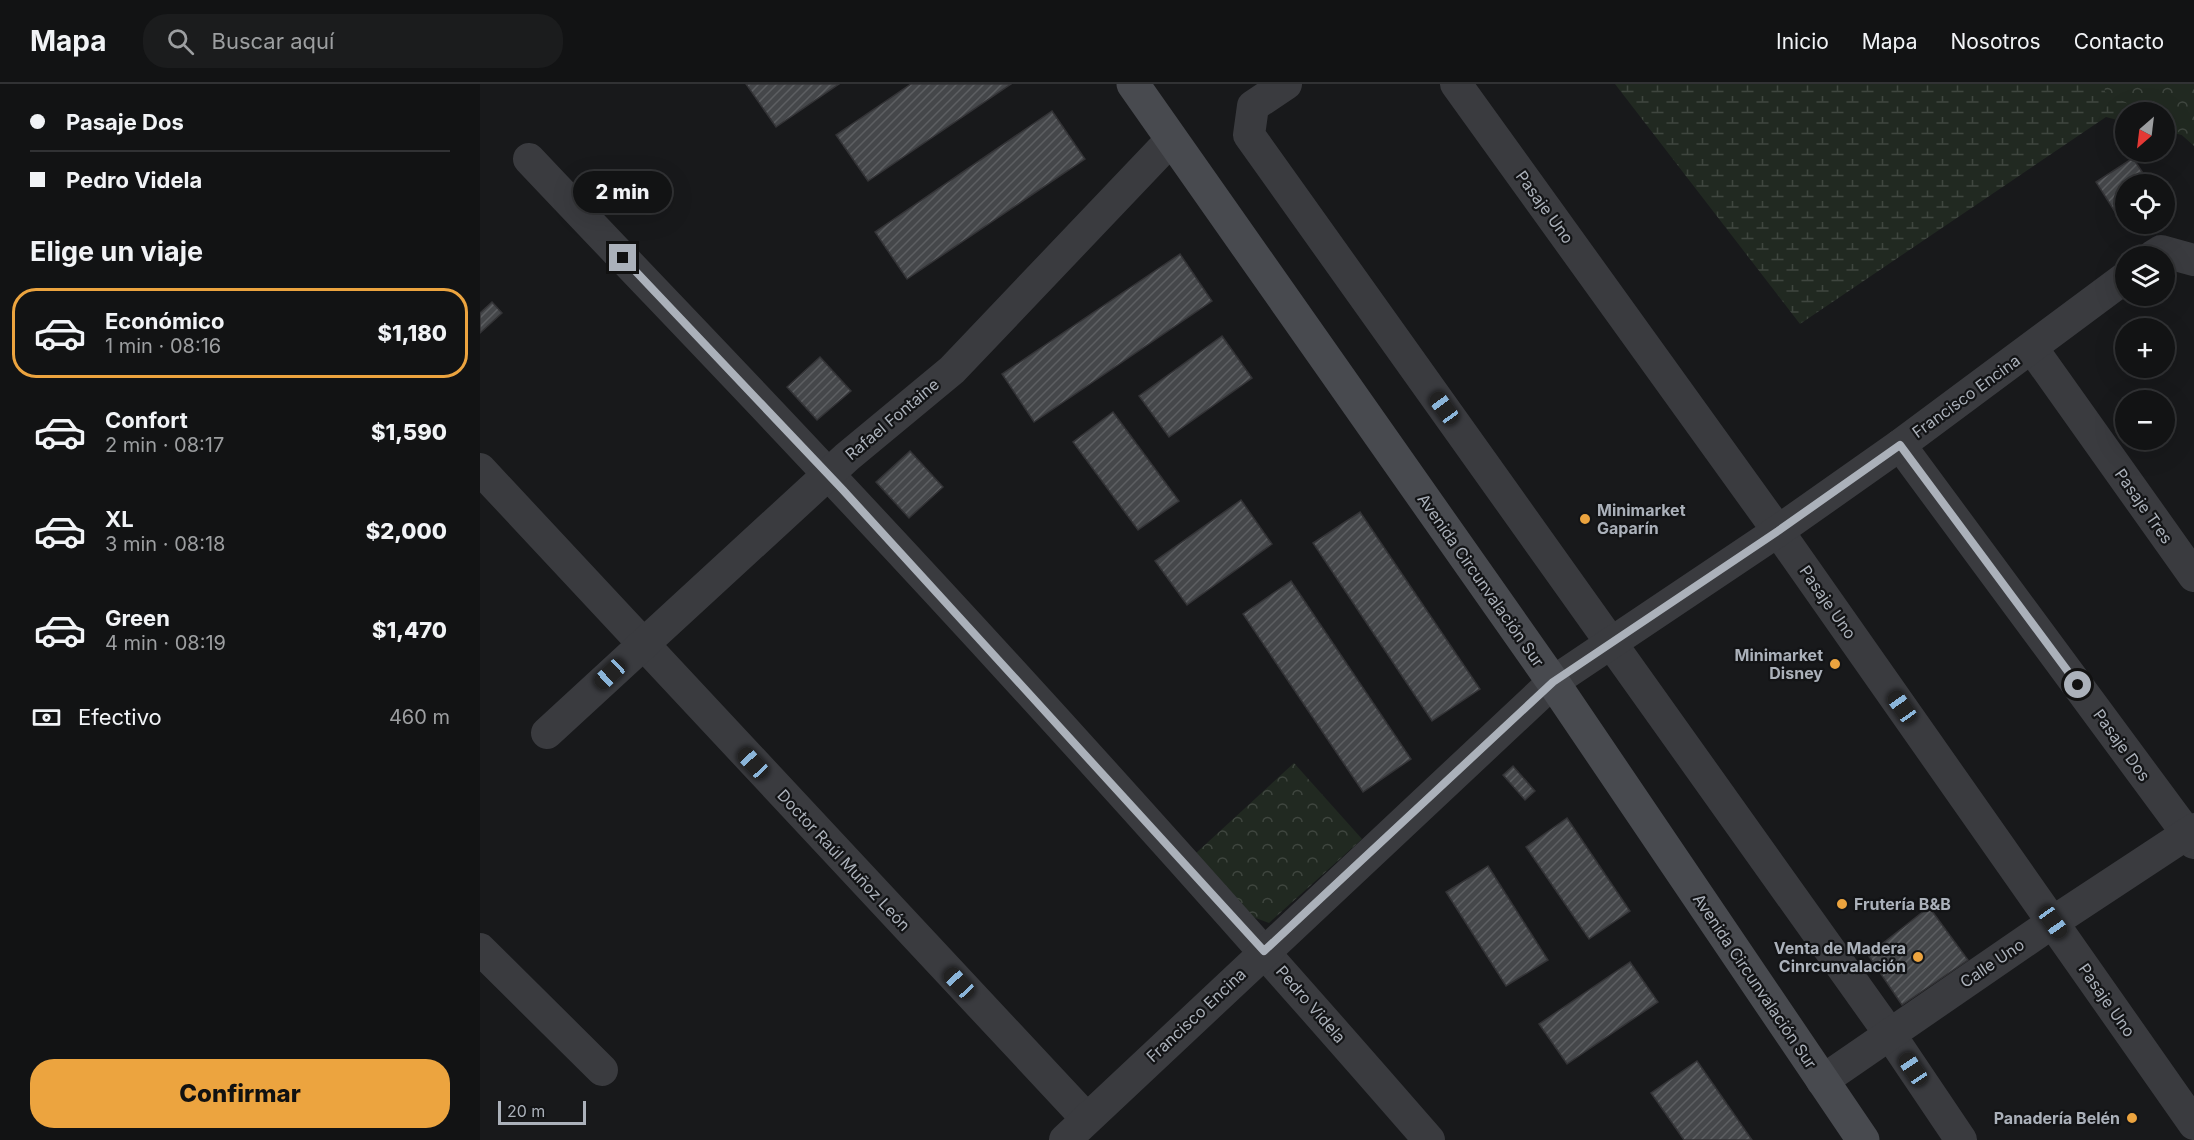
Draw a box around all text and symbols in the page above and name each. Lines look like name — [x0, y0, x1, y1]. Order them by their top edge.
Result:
search box — [143, 14, 563, 68]
text: Mapa — [30, 24, 107, 58]
icon: search — [164, 25, 197, 58]
text: Buscar aquí — [212, 28, 334, 54]
text: Inicio — [1776, 29, 1829, 54]
text: Mapa — [1862, 29, 1917, 54]
text: Nosotros — [1950, 29, 2041, 54]
text: Contacto — [2074, 29, 2164, 54]
north arrow — [2115, 102, 2175, 162]
map controls — [2115, 102, 2175, 450]
text: Pasaje Dos — [66, 109, 184, 135]
text: Pedro Videla — [66, 167, 202, 193]
street label: Pasaje Uno — [1512, 167, 1578, 247]
callout: 2 min — [574, 171, 672, 213]
button: locate — [2115, 174, 2175, 234]
text: 2 min — [595, 180, 650, 204]
text: Elige un viaje — [30, 235, 203, 268]
route end — [609, 244, 636, 271]
button: layers — [2115, 246, 2175, 306]
icon: car — [33, 306, 87, 360]
text: Económico — [105, 308, 224, 334]
button: + — [2115, 318, 2175, 378]
text: $1,180 — [377, 320, 447, 346]
text: 1 min · 08:16 — [105, 334, 221, 358]
street label: Francisco Encina — [1908, 350, 2024, 442]
street label: Rafael Fontaine — [841, 374, 943, 464]
car — [1426, 388, 1462, 428]
button: − — [2115, 390, 2175, 450]
icon: car — [33, 405, 87, 459]
text: Confort — [105, 407, 188, 433]
text: $1,590 — [371, 419, 447, 445]
text: 2 min · 08:17 — [105, 433, 224, 457]
street label: Pasaje Tres — [2111, 465, 2177, 547]
street label: Avenida Circunvalación Sur — [1414, 490, 1548, 670]
place label: Minimarket Gaparín — [1597, 500, 1686, 538]
icon: car — [33, 504, 87, 558]
text: XL — [105, 506, 134, 532]
marker: Minimarket Gaparín — [1578, 512, 1592, 526]
text: $2,000 — [366, 518, 447, 544]
text: 3 min · 08:18 — [105, 532, 225, 556]
street label: Pasaje Uno — [1795, 561, 1861, 643]
icon: car — [33, 603, 87, 657]
text: Green — [105, 605, 170, 631]
text: $1,470 — [372, 617, 447, 643]
text: 4 min · 08:19 — [105, 631, 226, 655]
place label: Minimarket Disney — [1734, 645, 1823, 683]
car — [591, 655, 629, 693]
marker: Minimarket Disney — [1828, 657, 1842, 671]
route start — [2064, 671, 2091, 698]
car — [1884, 687, 1920, 727]
icon: cash — [30, 701, 63, 734]
text: Efectivo — [78, 704, 162, 730]
text: 460 m — [389, 705, 450, 729]
street label: Pasaje Dos — [2089, 705, 2155, 785]
car — [734, 744, 772, 782]
street label: Doctor Raúl Muñoz León — [773, 785, 915, 935]
street label: Avenida Circunvalación Sur — [1689, 890, 1821, 1072]
place label: Frutería B&B — [1854, 894, 1951, 914]
marker: Frutería B&B — [1835, 897, 1849, 911]
car — [2035, 902, 2071, 942]
street label: Calle Uno — [1956, 934, 2028, 992]
place label: Venta de Madera Cinrcunvalación — [1774, 938, 1906, 976]
marker: Venta de Madera Cinrcunvalación — [1911, 950, 1925, 964]
street label: Pasaje Uno — [2074, 959, 2140, 1041]
street label: Pedro Videla — [1272, 961, 1350, 1047]
car — [940, 964, 978, 1002]
street label: Francisco Encina — [1142, 964, 1250, 1066]
car — [1895, 1049, 1931, 1089]
button: Confirmar — [30, 1059, 450, 1128]
scale bar — [498, 1098, 586, 1126]
text: 20 m — [507, 1101, 545, 1121]
place label: Panadería Belén — [1994, 1108, 2120, 1128]
marker: Panadería Belén — [2125, 1111, 2139, 1125]

